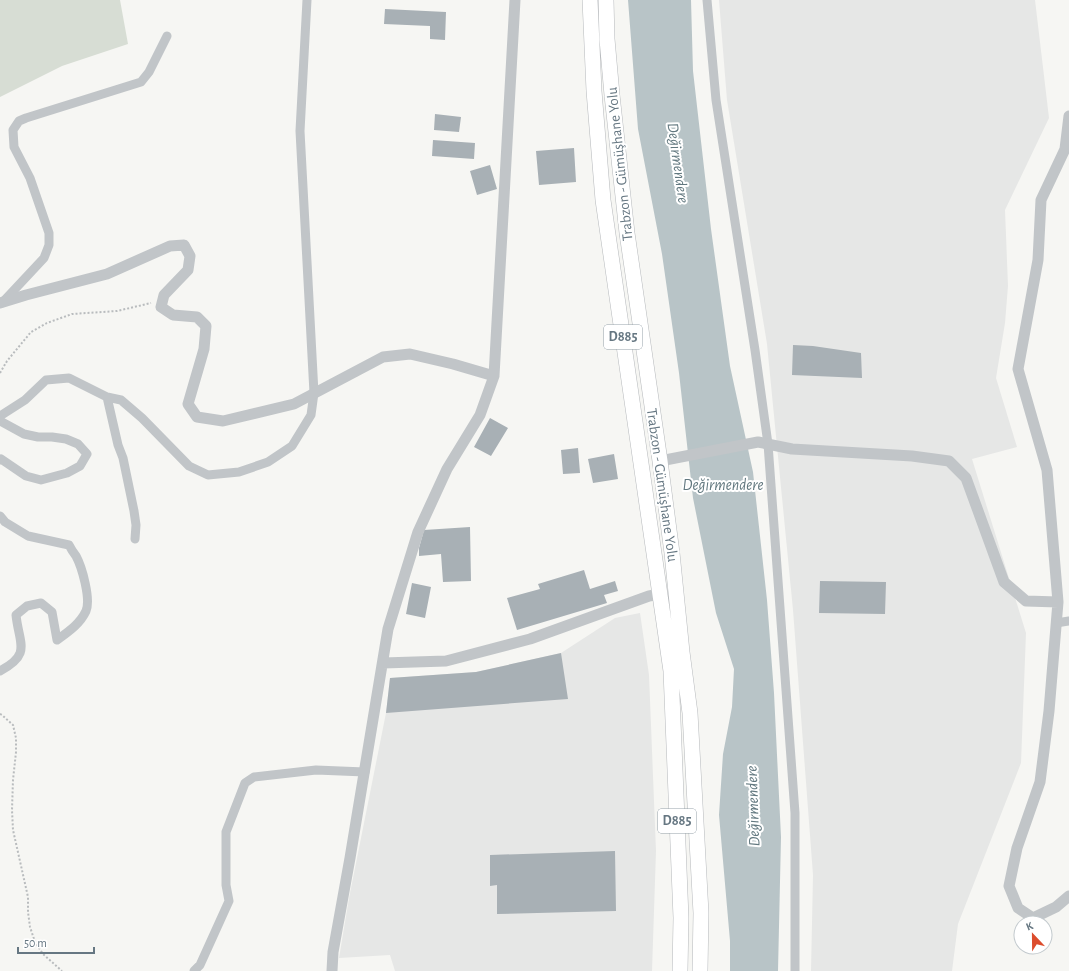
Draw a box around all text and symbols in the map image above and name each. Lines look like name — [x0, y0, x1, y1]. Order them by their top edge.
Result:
street label: Trabzon - Gümüşhane Yolu — [604, 86, 636, 242]
water label: Değirmendere — [664, 122, 692, 204]
road number: D885 — [604, 325, 642, 349]
street label: Trabzon - Gümüşhane Yolu — [644, 407, 680, 563]
water label: Değirmendere — [682, 477, 764, 493]
water label: Değirmendere — [744, 765, 762, 847]
road number: D885 — [658, 809, 696, 833]
north arrow — [1013, 915, 1053, 955]
text: K — [1024, 920, 1035, 932]
scale bar — [18, 929, 94, 955]
text: 50 m — [24, 937, 47, 949]

